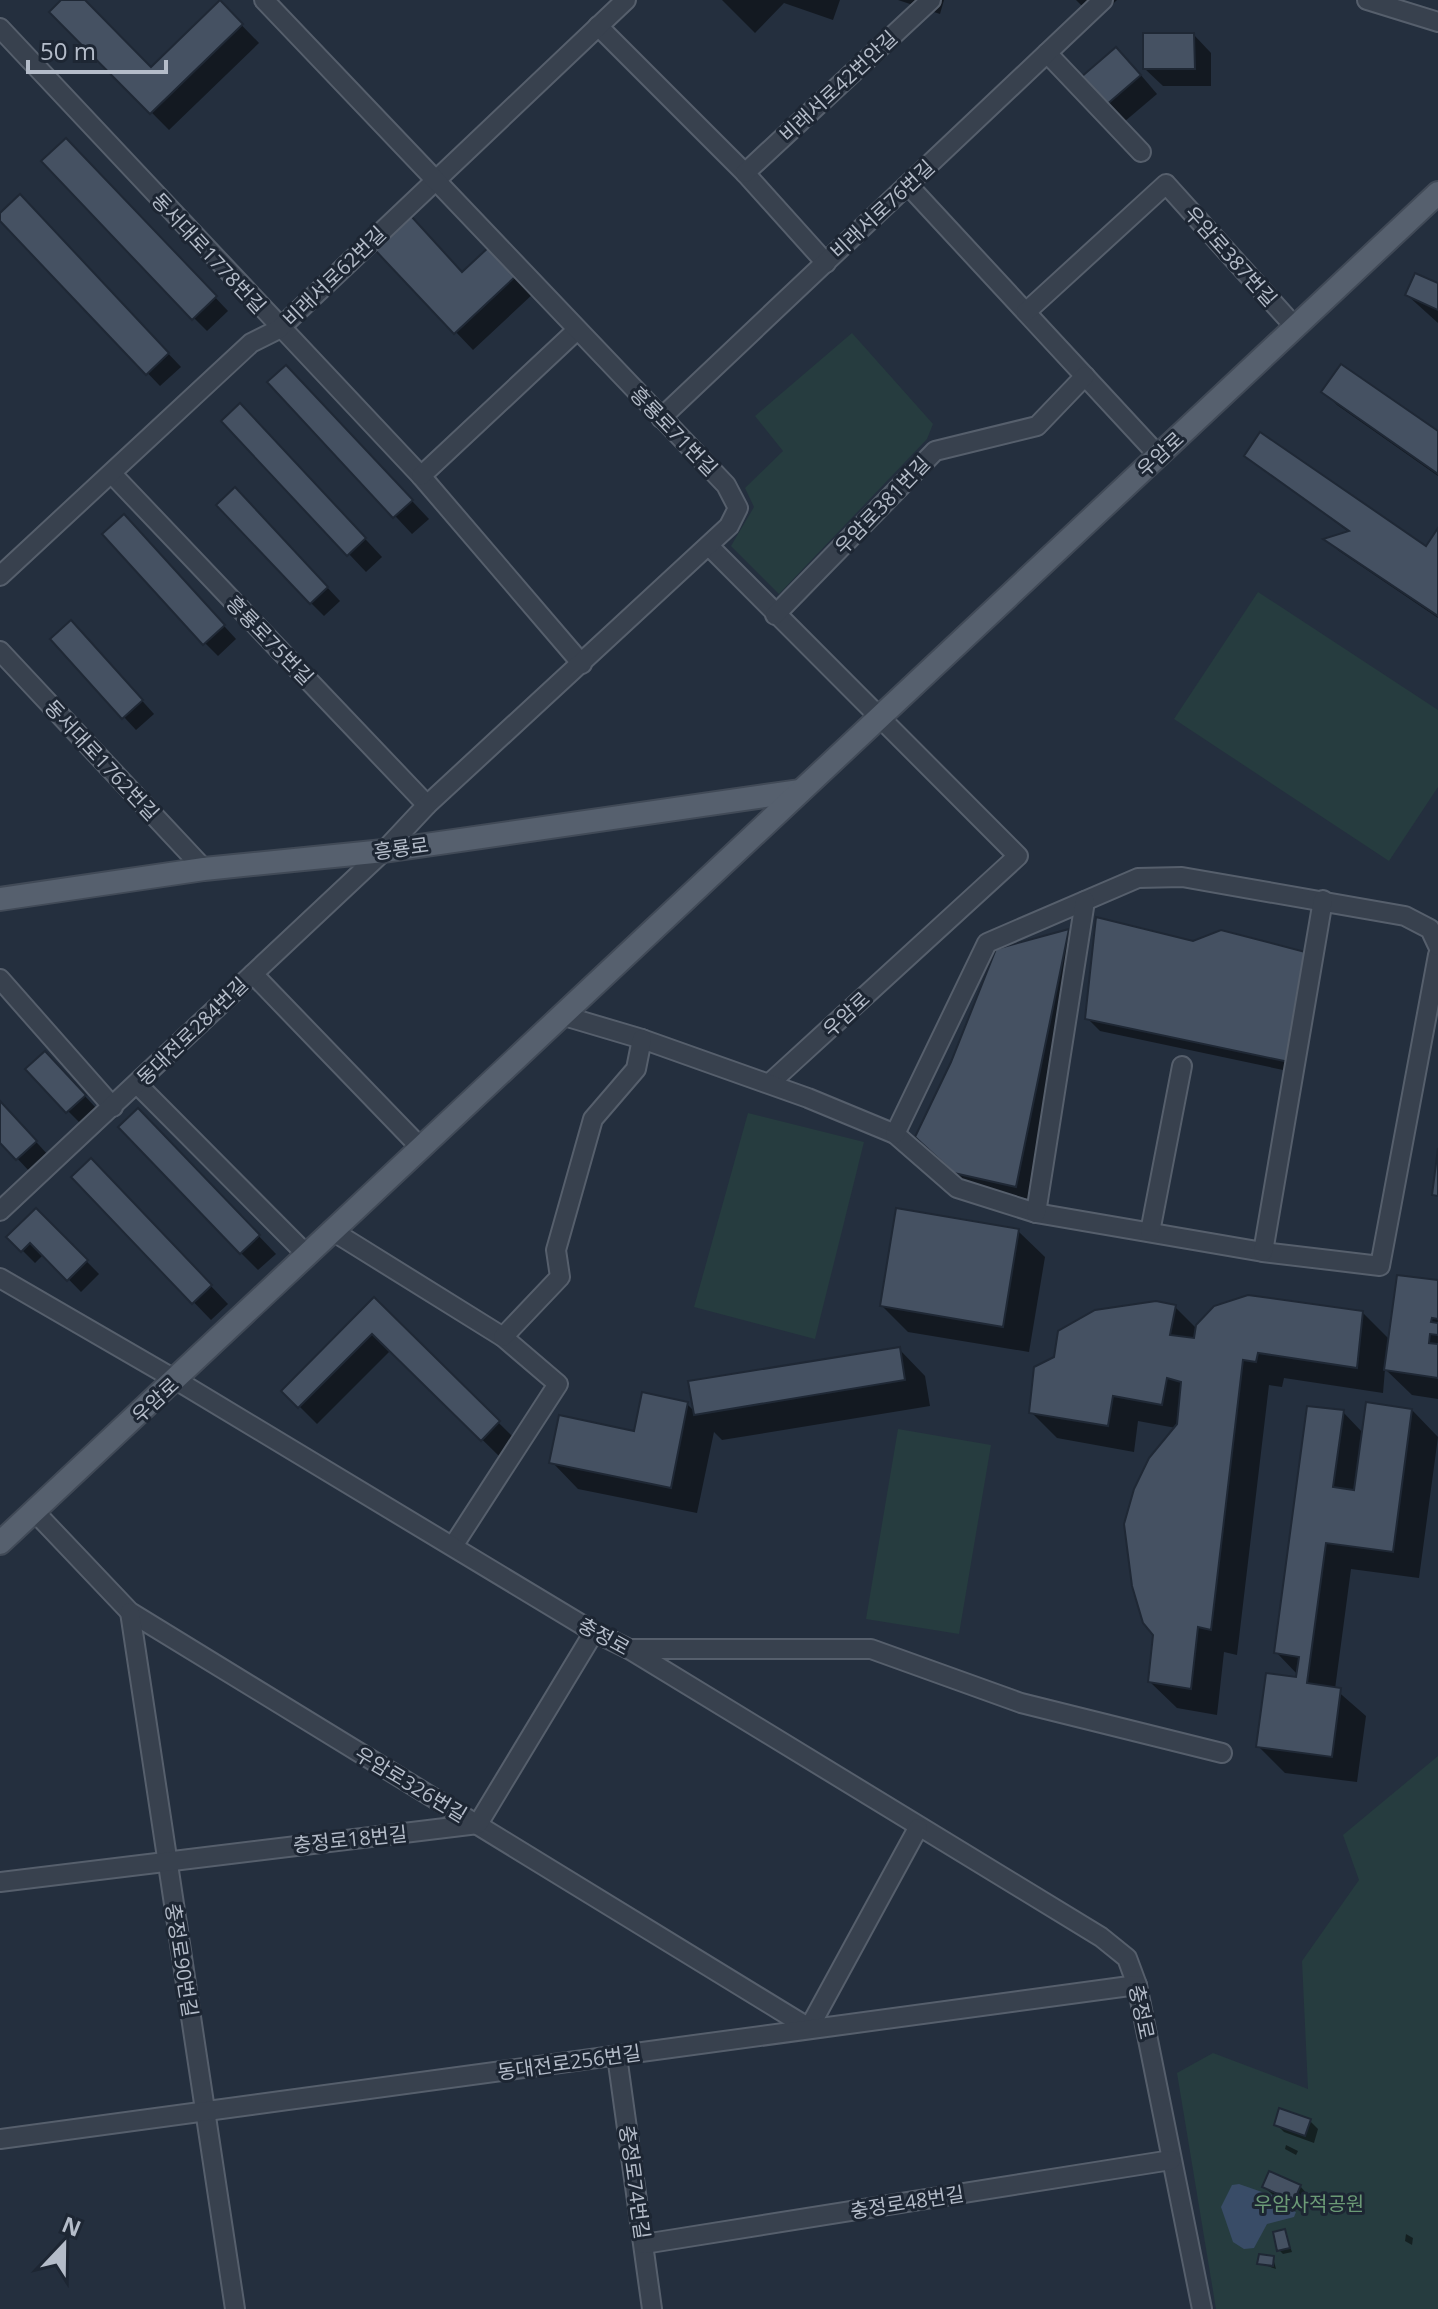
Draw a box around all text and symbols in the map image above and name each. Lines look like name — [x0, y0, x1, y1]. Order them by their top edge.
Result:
scale bar — [28, 24, 166, 74]
street label: 비래서로42번안길 — [773, 24, 903, 148]
text: 50 m — [40, 34, 96, 67]
street label: 비래서로76번길 — [824, 154, 940, 264]
street label: 동서대로1778번길 — [146, 187, 272, 319]
street label: 우암로387번길 — [1179, 200, 1283, 312]
street label: 비래서로62번길 — [277, 220, 391, 332]
street label: 흥룡로71번길 — [624, 380, 724, 482]
street label: 우암로 — [1131, 425, 1189, 483]
street label: 우암로381번길 — [828, 450, 936, 560]
street label: 흥룡로75번길 — [220, 589, 320, 691]
street label: 동서대로1762번길 — [39, 694, 165, 826]
street label: 흥룡로 — [372, 831, 430, 865]
street label: 동대전로284번길 — [131, 971, 253, 1091]
street label: 우암로 — [817, 985, 875, 1043]
street label: 우암로 — [126, 1371, 184, 1429]
street label: 충정로 — [573, 1611, 635, 1661]
street label: 우암로326번길 — [350, 1740, 472, 1828]
street label: 충정로18번길 — [291, 1820, 409, 1858]
street label: 충정로90번길 — [160, 1901, 204, 2019]
street label: 충정로 — [1123, 1982, 1161, 2042]
street label: 동대전로256번길 — [495, 2039, 643, 2085]
street label: 충정로74번길 — [614, 2123, 656, 2241]
street label: 충정로48번길 — [848, 2180, 966, 2224]
park label: 우암사적공원 — [1254, 2190, 1364, 2217]
north arrow — [24, 2205, 104, 2285]
text: N — [58, 2208, 86, 2243]

